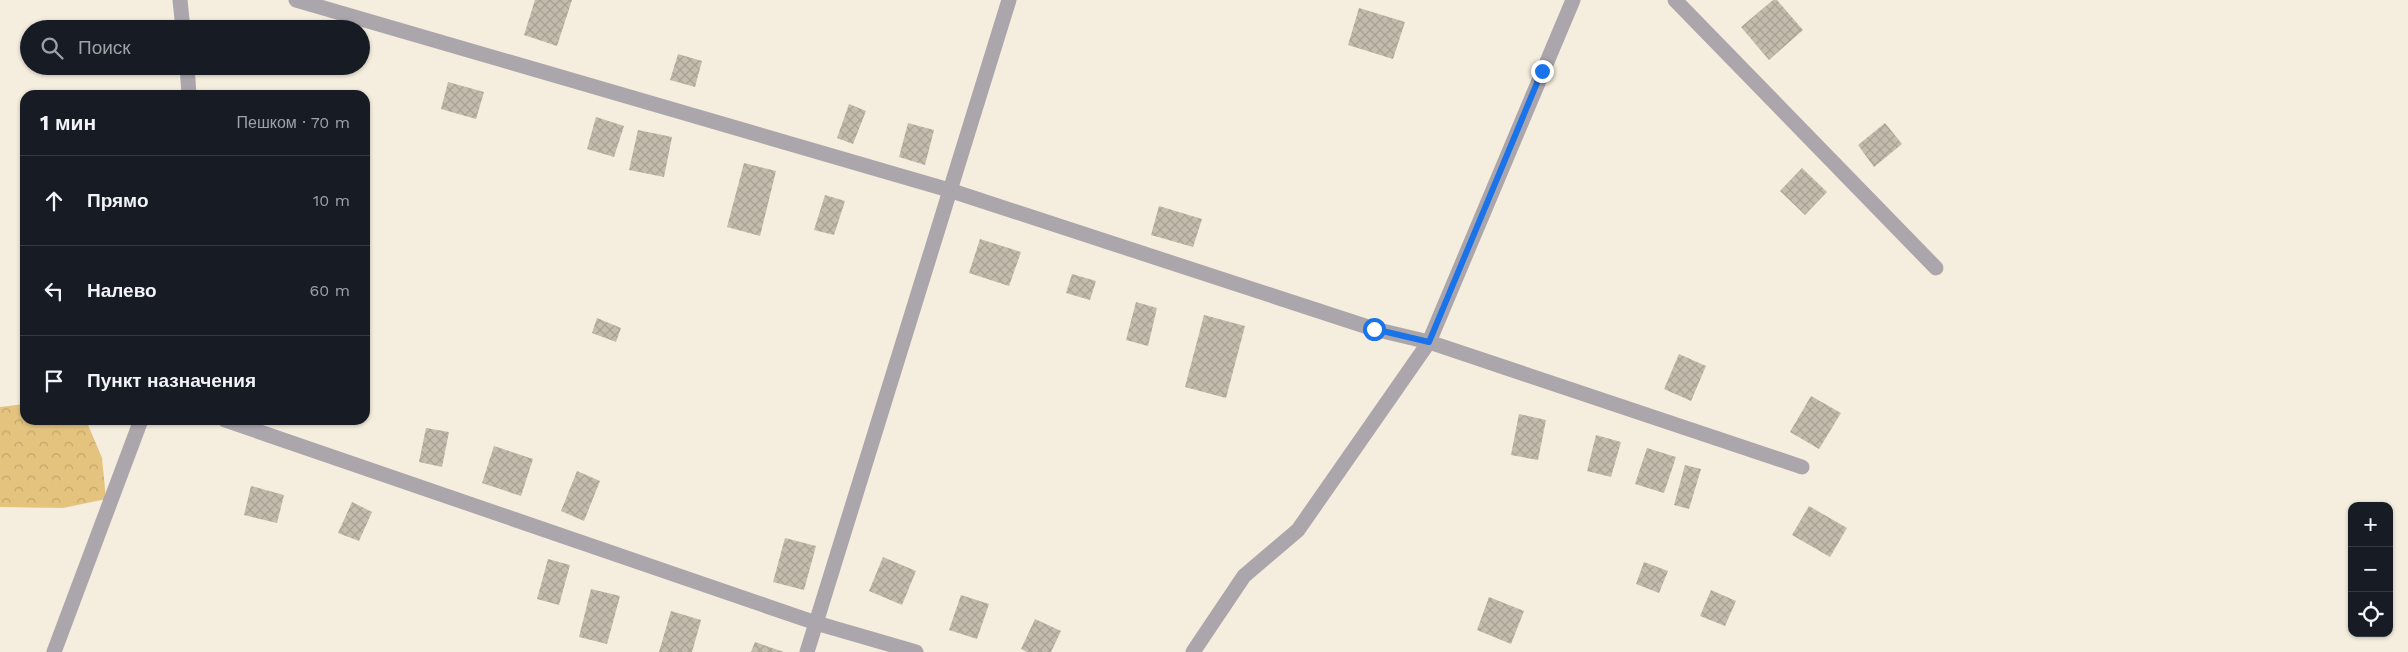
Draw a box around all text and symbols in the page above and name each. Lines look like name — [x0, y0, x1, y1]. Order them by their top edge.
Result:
search box — [20, 20, 370, 75]
icon: search — [38, 34, 66, 62]
text: Поиск — [78, 36, 131, 59]
route end — [1531, 60, 1554, 83]
text: 1 мин — [40, 110, 96, 135]
text: Пешком · 70 m — [236, 113, 350, 132]
icon: ahead — [40, 187, 68, 215]
text: Прямо — [87, 189, 149, 212]
text: 10 m — [313, 191, 350, 210]
icon: left — [40, 277, 68, 305]
text: Налево — [87, 279, 157, 302]
text: 60 m — [310, 281, 350, 300]
route start — [1363, 318, 1386, 341]
icon: arrive — [40, 367, 68, 395]
text: Пункт назначения — [87, 369, 256, 392]
map controls — [2348, 502, 2393, 637]
button: + — [2348, 502, 2393, 547]
button: − — [2348, 547, 2393, 592]
button: locate — [2348, 592, 2393, 637]

